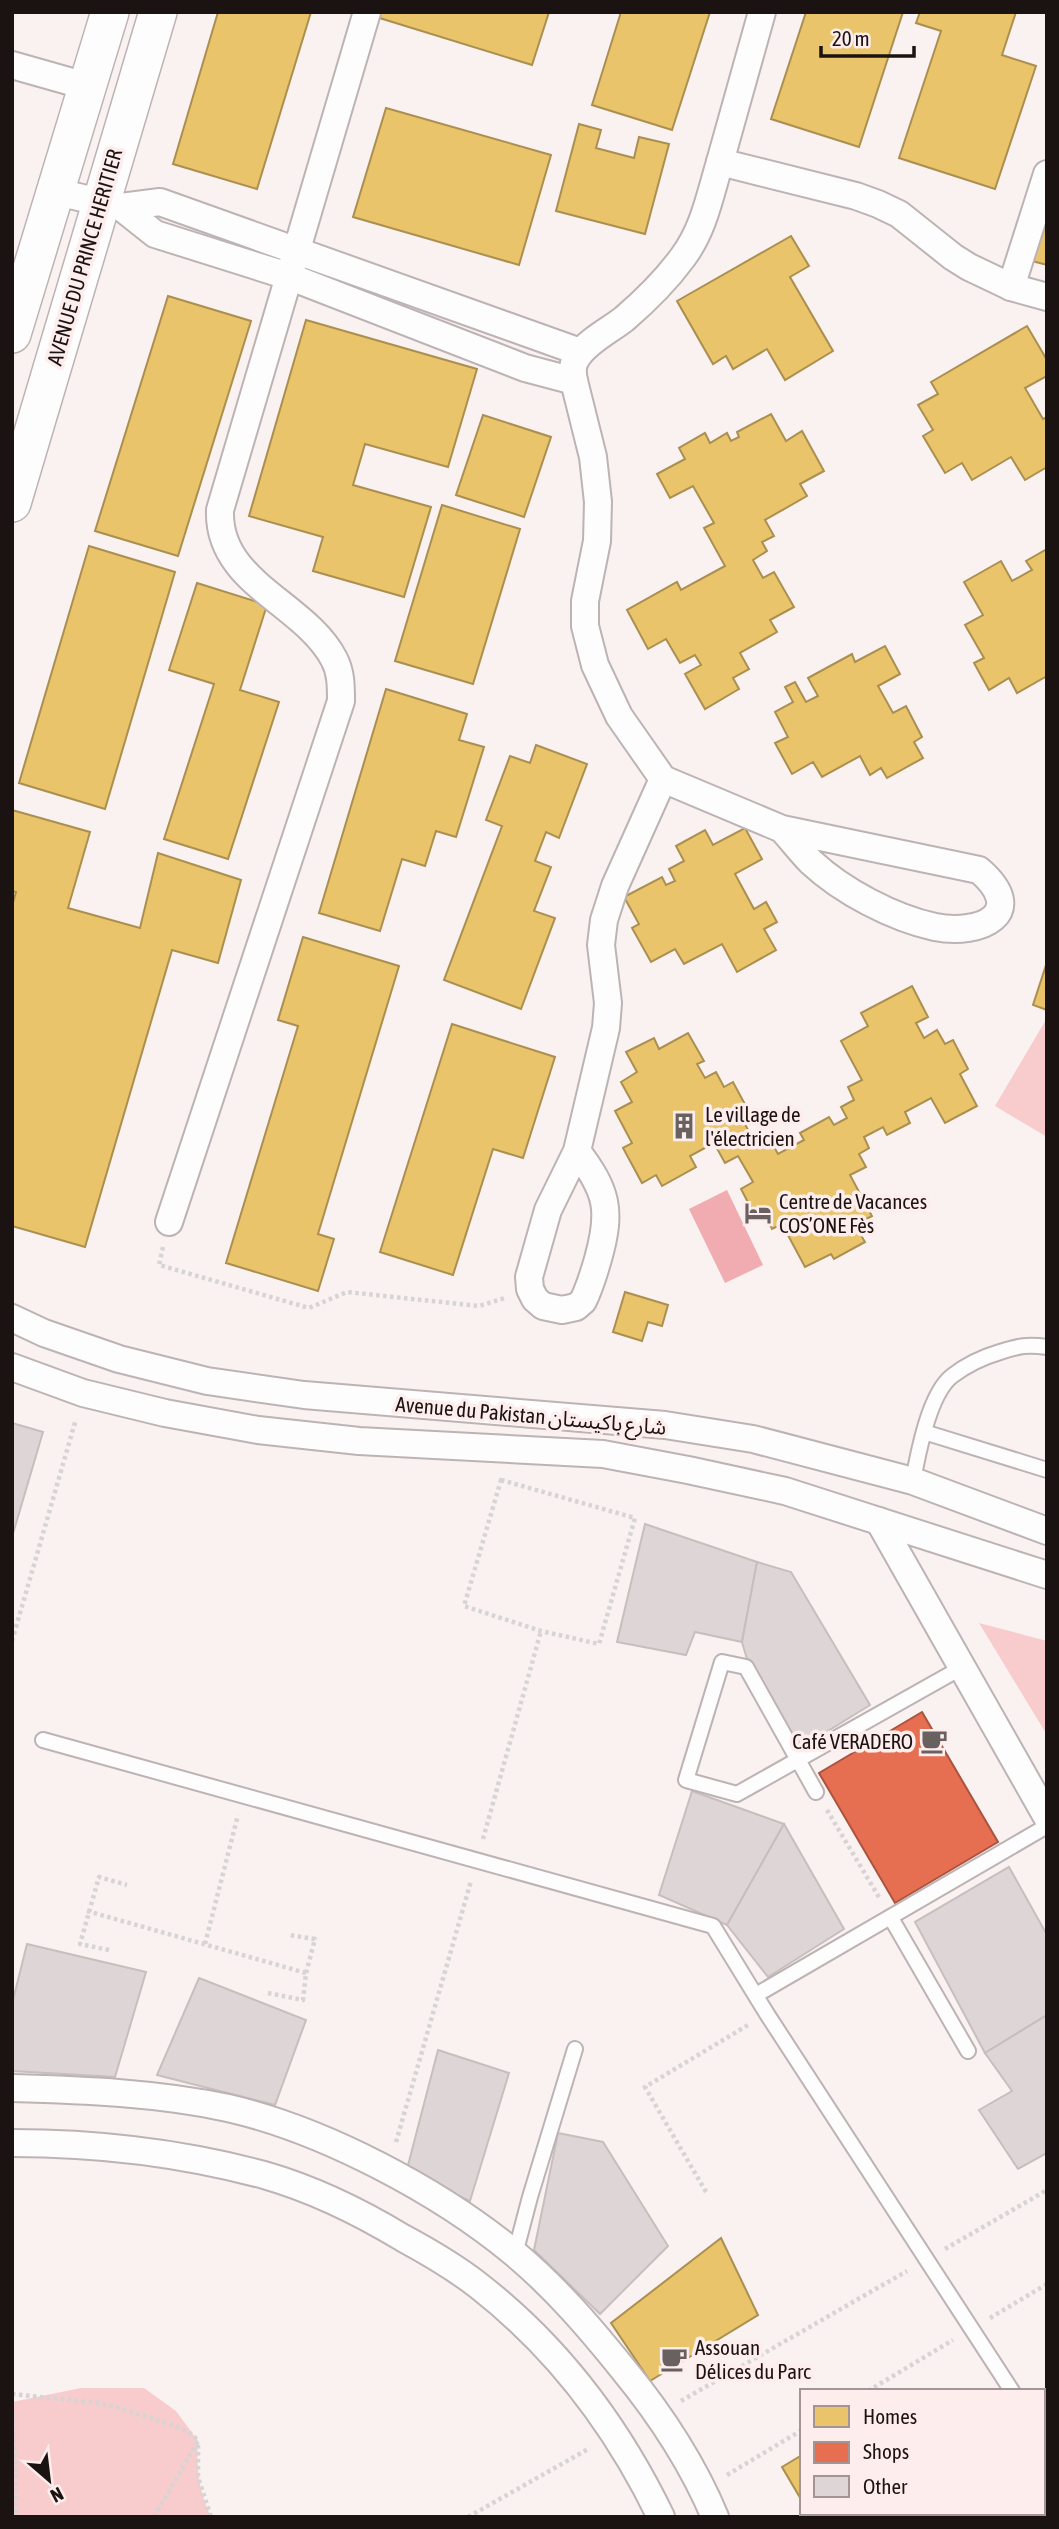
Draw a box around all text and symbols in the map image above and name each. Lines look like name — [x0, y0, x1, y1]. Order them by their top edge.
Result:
scale bar — [821, 14, 914, 58]
text: 20 m — [832, 26, 870, 50]
street label: AVENUE DU PRINCE HERITIER — [42, 146, 126, 368]
place label: Le village de l'électricien — [705, 1102, 800, 1150]
building icon: Le village de l'électricien — [669, 1111, 699, 1141]
place label: Centre de Vacances COS’ONE Fès — [779, 1189, 927, 1237]
hotel icon: Centre de Vacances COS’ONE Fès — [743, 1198, 773, 1228]
street label: Avenue du Pakistan شارع باكيستان — [394, 1391, 667, 1443]
cafe icon: Café VERADERO — [919, 1726, 949, 1756]
place label: Café VERADERO — [792, 1729, 913, 1753]
place label: Assouan Délices du Parc — [695, 2335, 811, 2383]
cafe icon: Assouan Délices du Parc — [659, 2344, 689, 2374]
legend — [800, 2389, 1045, 2515]
text: Homes — [863, 2404, 917, 2428]
text: Shops — [863, 2439, 909, 2463]
north arrow — [14, 2445, 84, 2515]
text: Other — [863, 2474, 908, 2498]
text: N — [47, 2483, 67, 2507]

